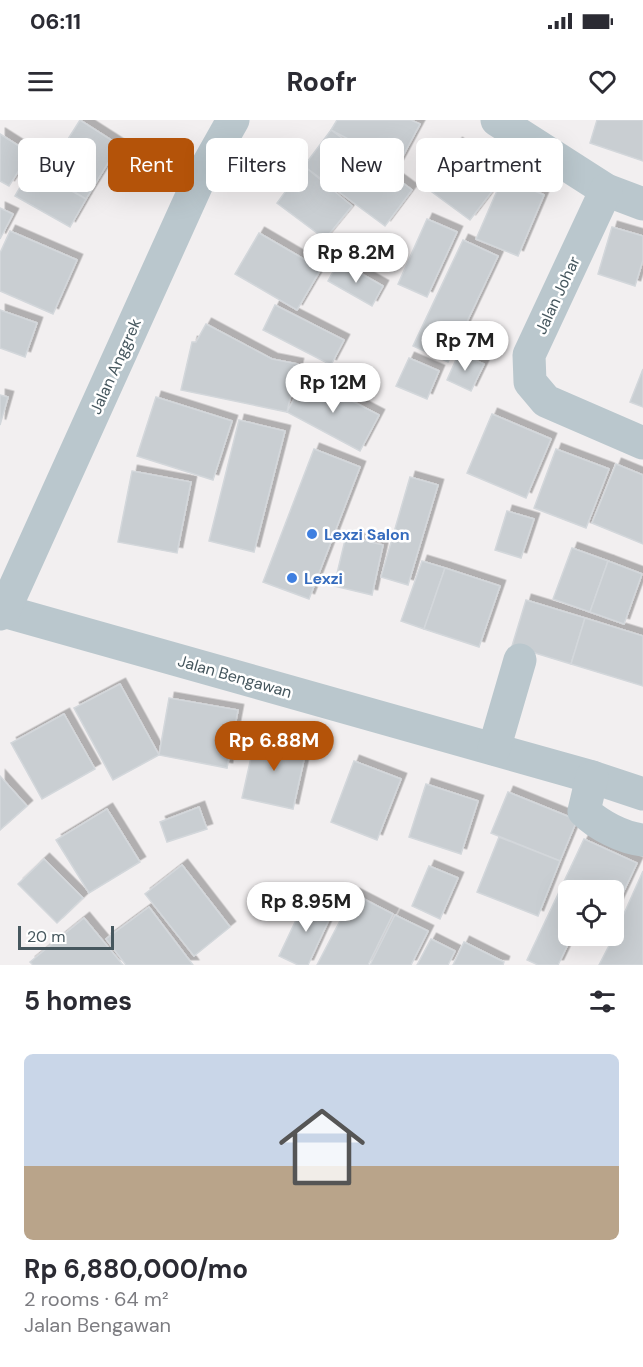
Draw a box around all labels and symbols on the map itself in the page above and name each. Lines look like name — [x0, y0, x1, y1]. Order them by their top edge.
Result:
pin: Rp 8.2M — [301, 233, 411, 284]
street label: Jalan Johar — [530, 253, 585, 338]
street label: Jalan Anggrek — [85, 315, 146, 417]
pin: Rp 7M — [423, 321, 507, 372]
pin: Rp 12M — [284, 363, 382, 414]
place label: Lexzi Salon — [324, 524, 410, 545]
marker: Lexzi Salon — [305, 527, 319, 541]
place label: Lexzi — [304, 568, 343, 589]
marker: Lexzi — [285, 571, 299, 585]
street label: Jalan Bengawan — [175, 650, 294, 703]
pin: Rp 6.88M — [212, 721, 336, 772]
pin: Rp 8.95M — [244, 882, 368, 933]
scale bar — [18, 923, 114, 950]

